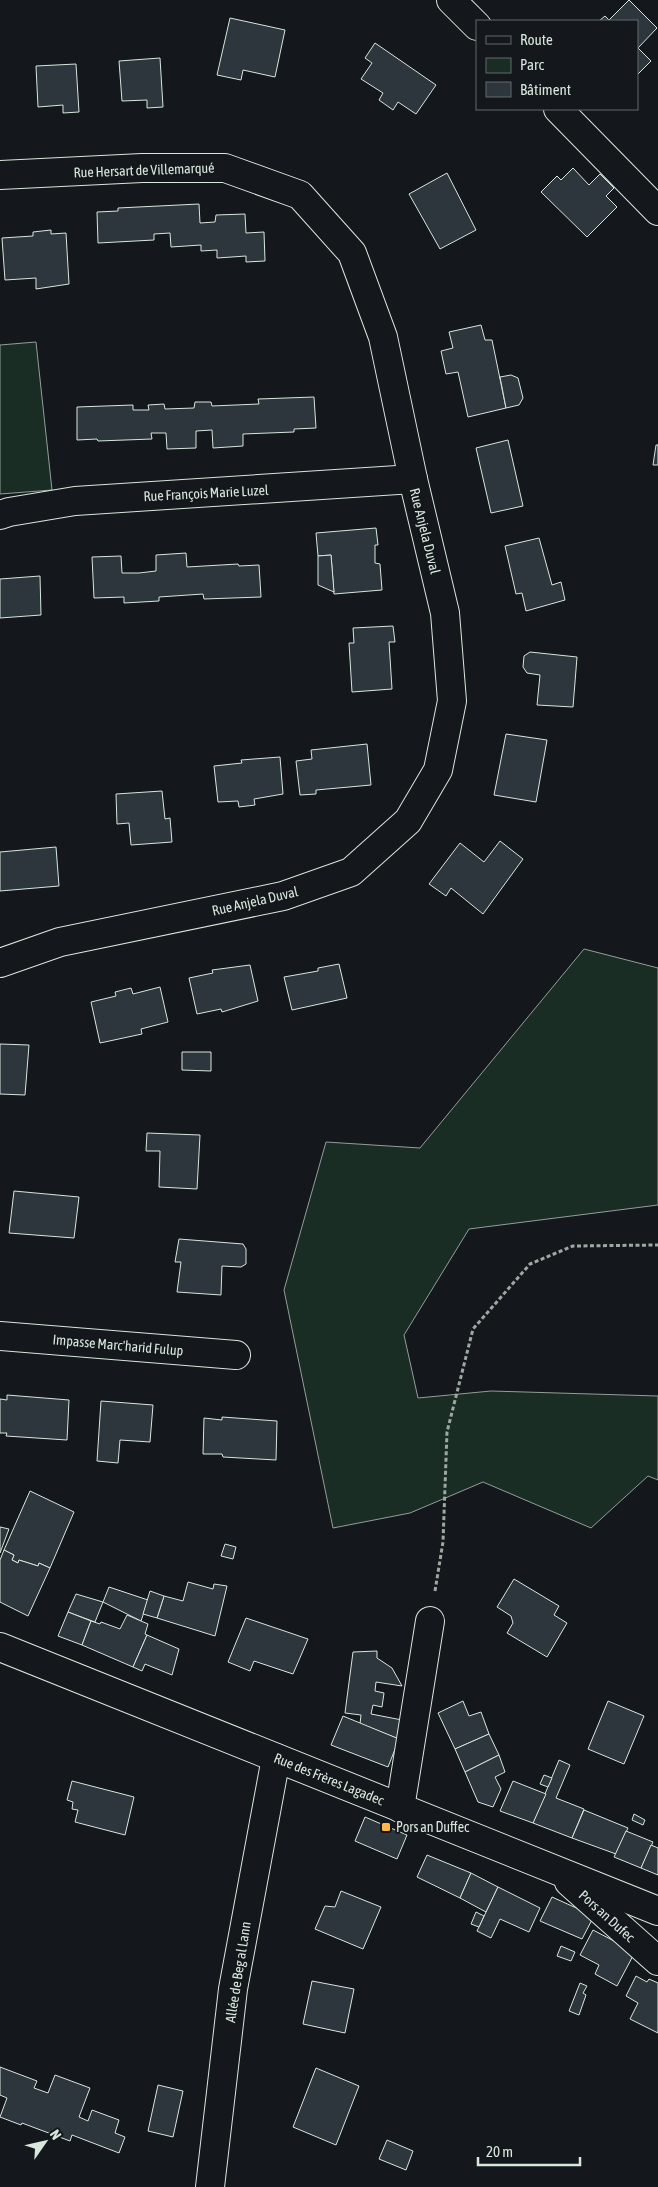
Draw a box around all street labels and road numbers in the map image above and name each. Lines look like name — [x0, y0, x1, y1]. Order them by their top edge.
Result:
street label: Rue Hersart de Villemarqué — [73, 160, 215, 180]
street label: Rue François Marie Luzel — [143, 482, 269, 504]
street label: Rue Anjela Duval — [407, 486, 443, 576]
street label: Rue Anjela Duval — [210, 883, 300, 919]
street label: Impasse Marc'harid Fulup — [52, 1331, 184, 1359]
street label: Rue des Frères Lagadec — [272, 1750, 387, 1809]
street label: Pors an Dufec — [576, 1887, 639, 1946]
street label: Allée de Beg al Lann — [222, 1920, 254, 2024]

